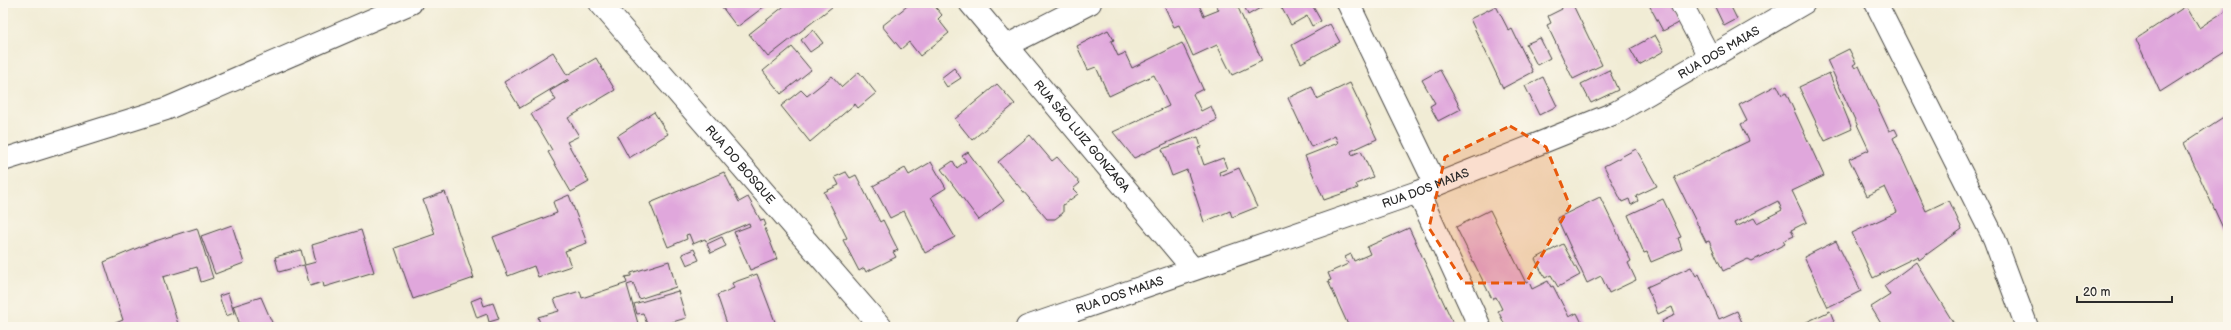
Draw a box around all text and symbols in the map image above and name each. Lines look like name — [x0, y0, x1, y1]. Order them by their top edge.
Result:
street label: RUA DOS MAIAS — [1676, 23, 1763, 83]
street label: RUA SÃO LUIZ GONZAGA — [1030, 78, 1133, 196]
street label: RUA DO BOSQUE — [702, 123, 778, 207]
street label: RUA DOS MAIAS — [1380, 165, 1471, 212]
street label: RUA DOS MAIAS — [1074, 273, 1166, 318]
scale bar — [2077, 278, 2172, 304]
text: 20 m — [2083, 285, 2110, 300]

